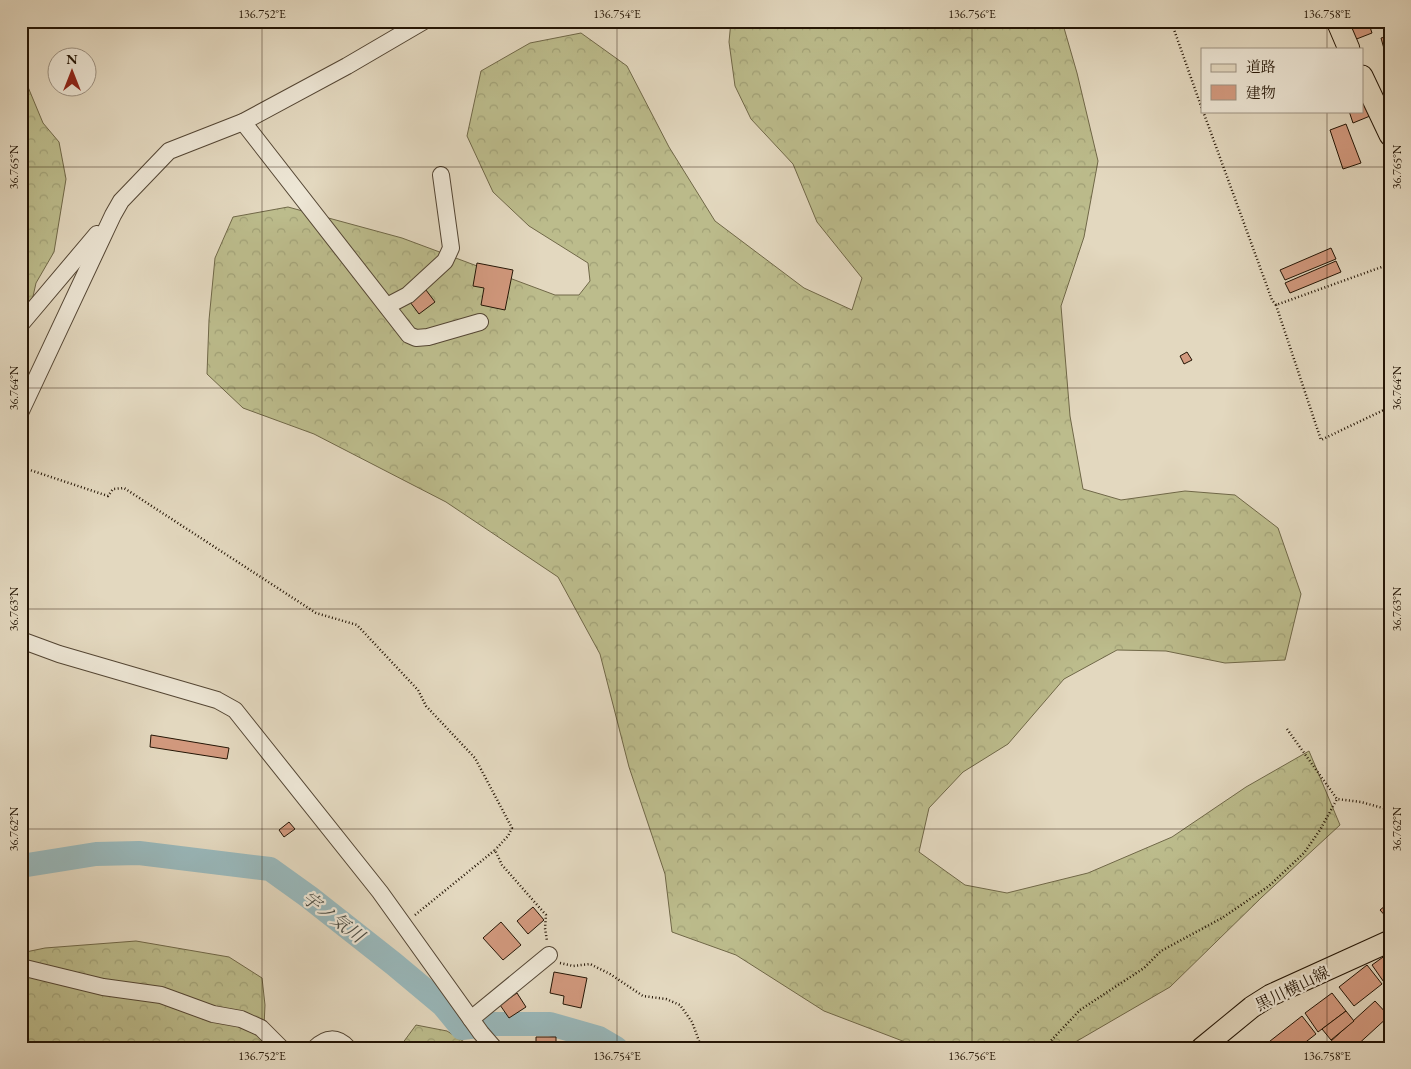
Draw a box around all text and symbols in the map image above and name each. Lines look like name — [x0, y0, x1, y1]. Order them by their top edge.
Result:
text: 136.752°E — [238, 6, 286, 22]
text: 136.754°E — [593, 6, 641, 22]
text: 136.756°E — [948, 6, 996, 22]
text: 136.758°E — [1303, 6, 1351, 22]
north arrow — [48, 48, 98, 98]
legend — [1201, 48, 1364, 112]
text: N — [66, 50, 78, 68]
text: 道路 — [1246, 57, 1276, 76]
text: 建物 — [1246, 83, 1276, 102]
text: 36.765°N — [6, 144, 22, 189]
text: 36.765°N — [1389, 144, 1405, 189]
text: 36.764°N — [6, 365, 22, 410]
text: 36.764°N — [1389, 365, 1405, 410]
text: 36.763°N — [6, 586, 22, 631]
text: 36.763°N — [1389, 586, 1405, 631]
text: 36.762°N — [6, 806, 22, 851]
text: 36.762°N — [1389, 806, 1405, 851]
water label: 宇ノ気川 — [298, 886, 371, 949]
street label: 黒川横山線 — [1252, 961, 1333, 1015]
text: 136.752°E — [238, 1048, 286, 1064]
text: 136.754°E — [593, 1048, 641, 1064]
text: 136.756°E — [948, 1048, 996, 1064]
text: 136.758°E — [1303, 1048, 1351, 1064]

